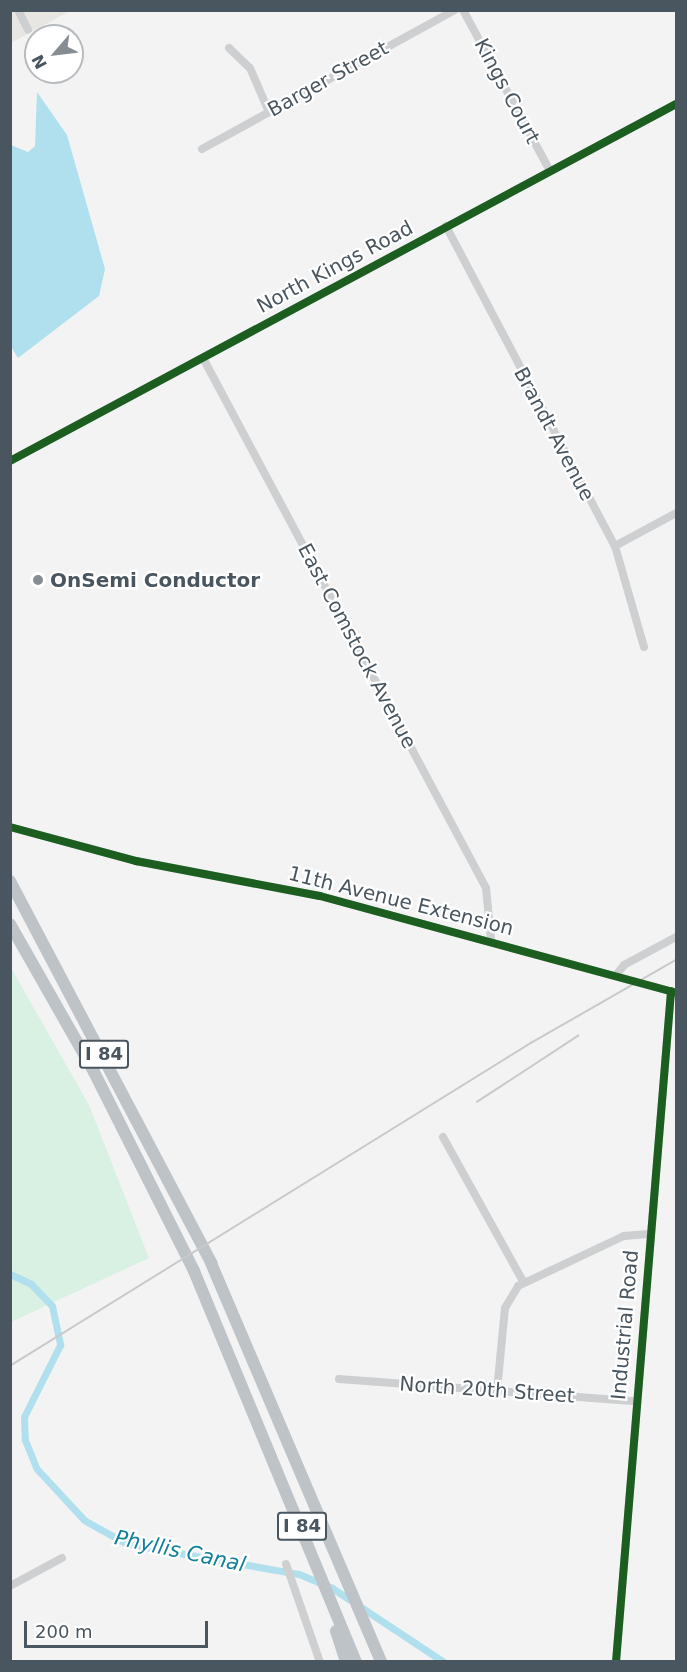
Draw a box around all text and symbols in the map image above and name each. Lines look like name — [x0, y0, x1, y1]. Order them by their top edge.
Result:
north arrow — [24, 24, 84, 84]
street label: Kings Court — [469, 34, 545, 148]
street label: Barger Street — [263, 36, 393, 122]
text: N — [28, 51, 51, 72]
street label: North Kings Road — [253, 216, 417, 318]
street label: Brandt Avenue — [509, 363, 599, 505]
street label: East Comstock Avenue — [293, 539, 421, 753]
place label: OnSemi Conductor — [50, 568, 260, 592]
marker: OnSemi Conductor — [31, 573, 45, 587]
street label: 11th Avenue Extension — [286, 861, 516, 941]
road number: I 84 — [78, 1039, 130, 1069]
street label: Industrial Road — [606, 1249, 644, 1401]
street label: North 20th Street — [399, 1372, 575, 1408]
road number: I 84 — [276, 1511, 328, 1541]
water label: Phyllis Canal — [112, 1525, 248, 1577]
scale bar — [27, 1609, 212, 1647]
text: 200 m — [35, 1621, 93, 1642]

